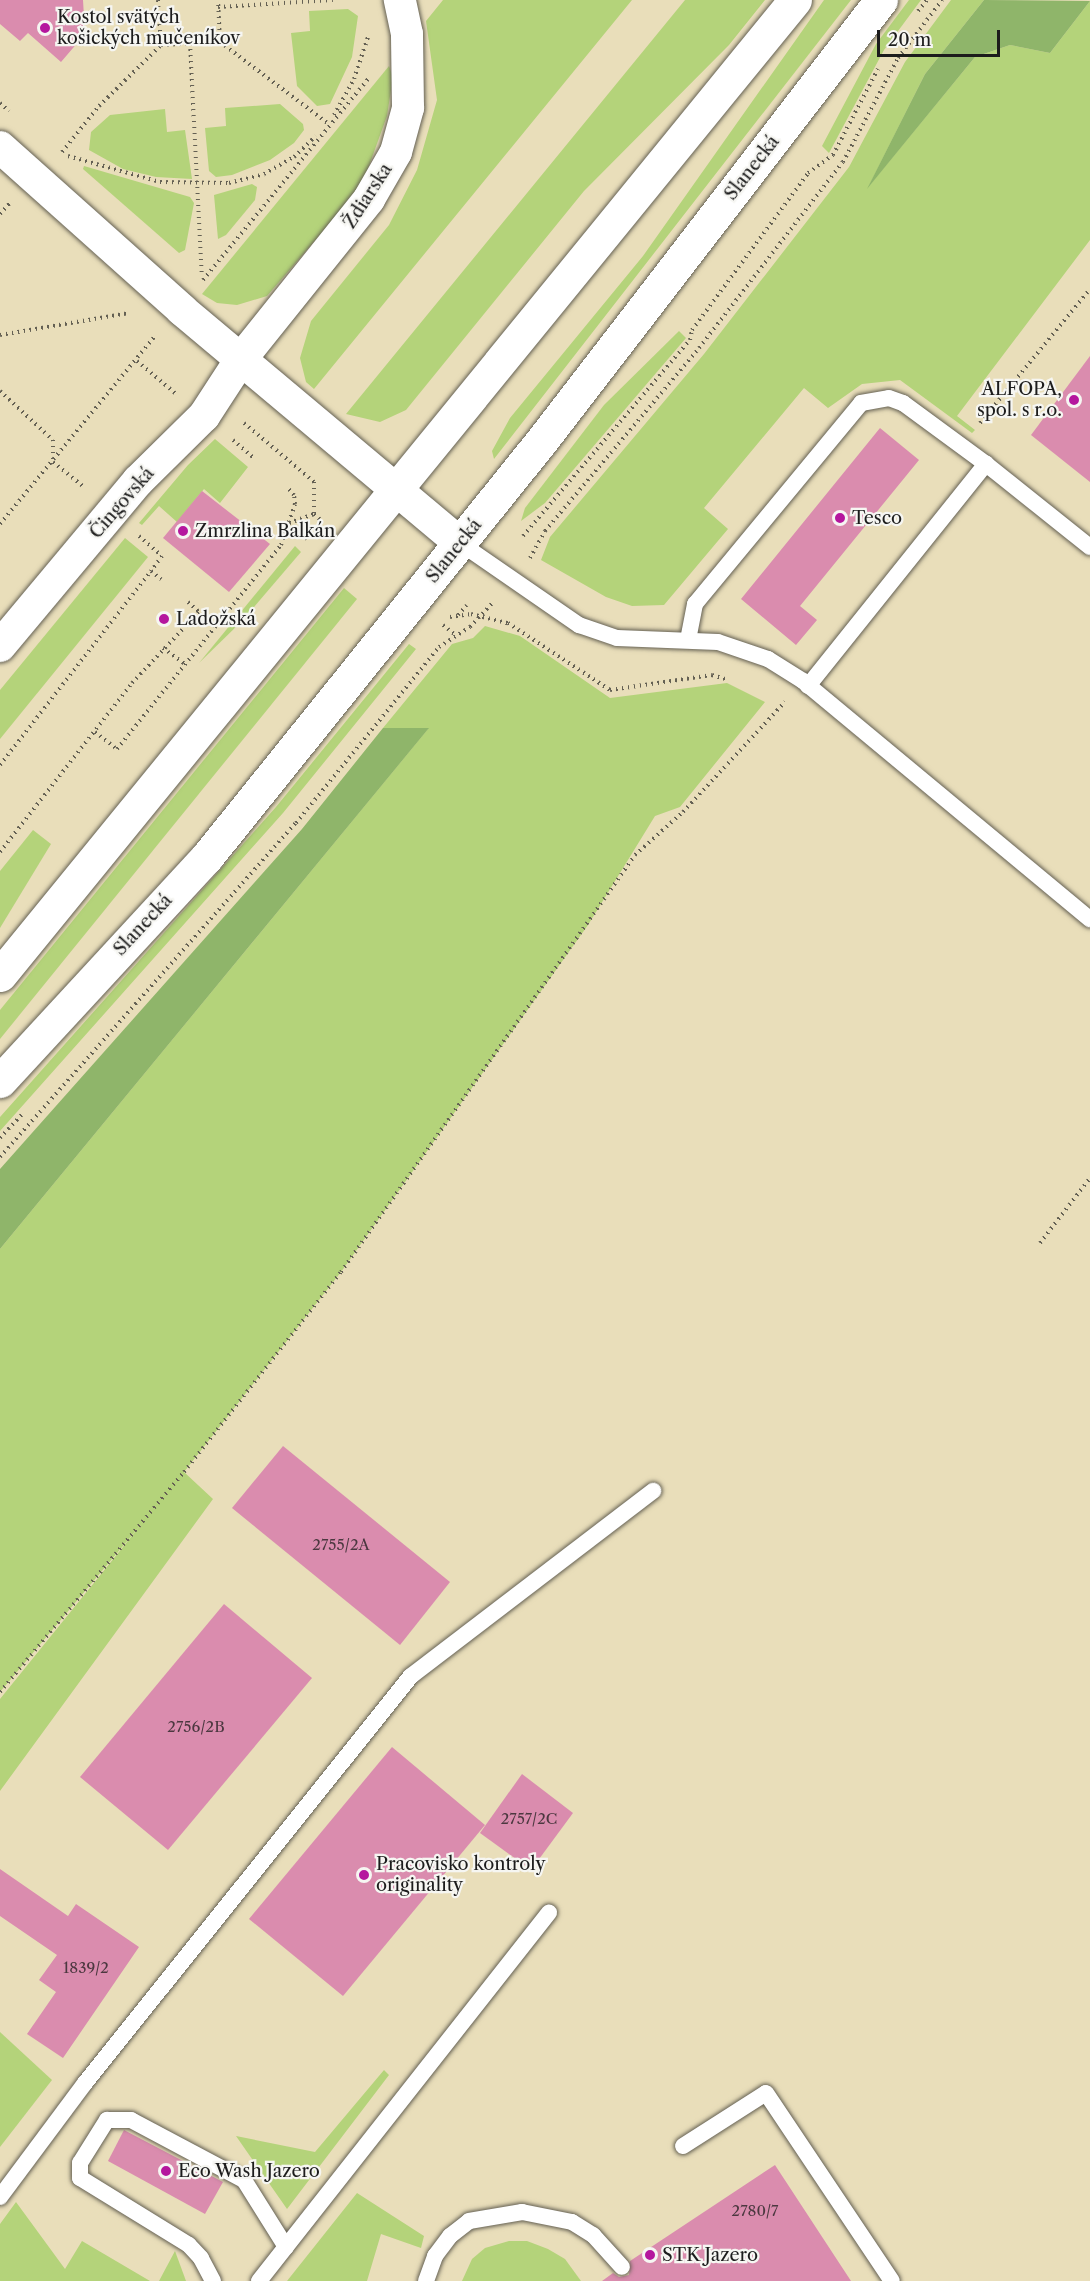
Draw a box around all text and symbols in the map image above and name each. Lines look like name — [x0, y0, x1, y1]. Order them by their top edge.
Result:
place label: Kostol svätých košických mučeníkov — [57, 7, 240, 50]
scale bar — [880, 18, 1003, 56]
marker: Kostol svätých košických mučeníkov — [38, 21, 52, 35]
text: 20 m — [888, 29, 931, 51]
street label: Slanecká — [720, 131, 784, 205]
street label: Ždiarska — [339, 159, 397, 233]
place label: ALFOPA, spol. s r.o. — [977, 379, 1062, 422]
marker: ALFOPA, spol. s r.o. — [1067, 393, 1081, 407]
street label: Čingovská — [85, 463, 159, 543]
place label: Tesco — [852, 507, 902, 529]
marker: Tesco — [833, 511, 847, 525]
street label: Slanecká — [422, 515, 486, 587]
place label: Zmrzlina Balkán — [195, 520, 335, 542]
marker: Zmrzlina Balkán — [176, 524, 190, 538]
place label: Ladožská — [176, 608, 256, 630]
marker: Ladožská — [157, 612, 171, 626]
street label: Slanecká — [109, 890, 177, 960]
house number: 2755/2A — [312, 1536, 370, 1554]
house number: 2756/2B — [167, 1718, 225, 1736]
house number: 2757/2C — [501, 1810, 557, 1828]
place label: Pracovisko kontroly originality — [376, 1854, 545, 1896]
marker: Pracovisko kontroly originality — [357, 1868, 371, 1882]
house number: 1839/2 — [63, 1959, 109, 1977]
place label: Eco Wash Jazero — [178, 2160, 321, 2182]
marker: Eco Wash Jazero — [159, 2164, 173, 2178]
house number: 2780/7 — [732, 2202, 778, 2220]
place label: STK Jazero — [662, 2244, 758, 2266]
marker: STK Jazero — [643, 2248, 657, 2262]

